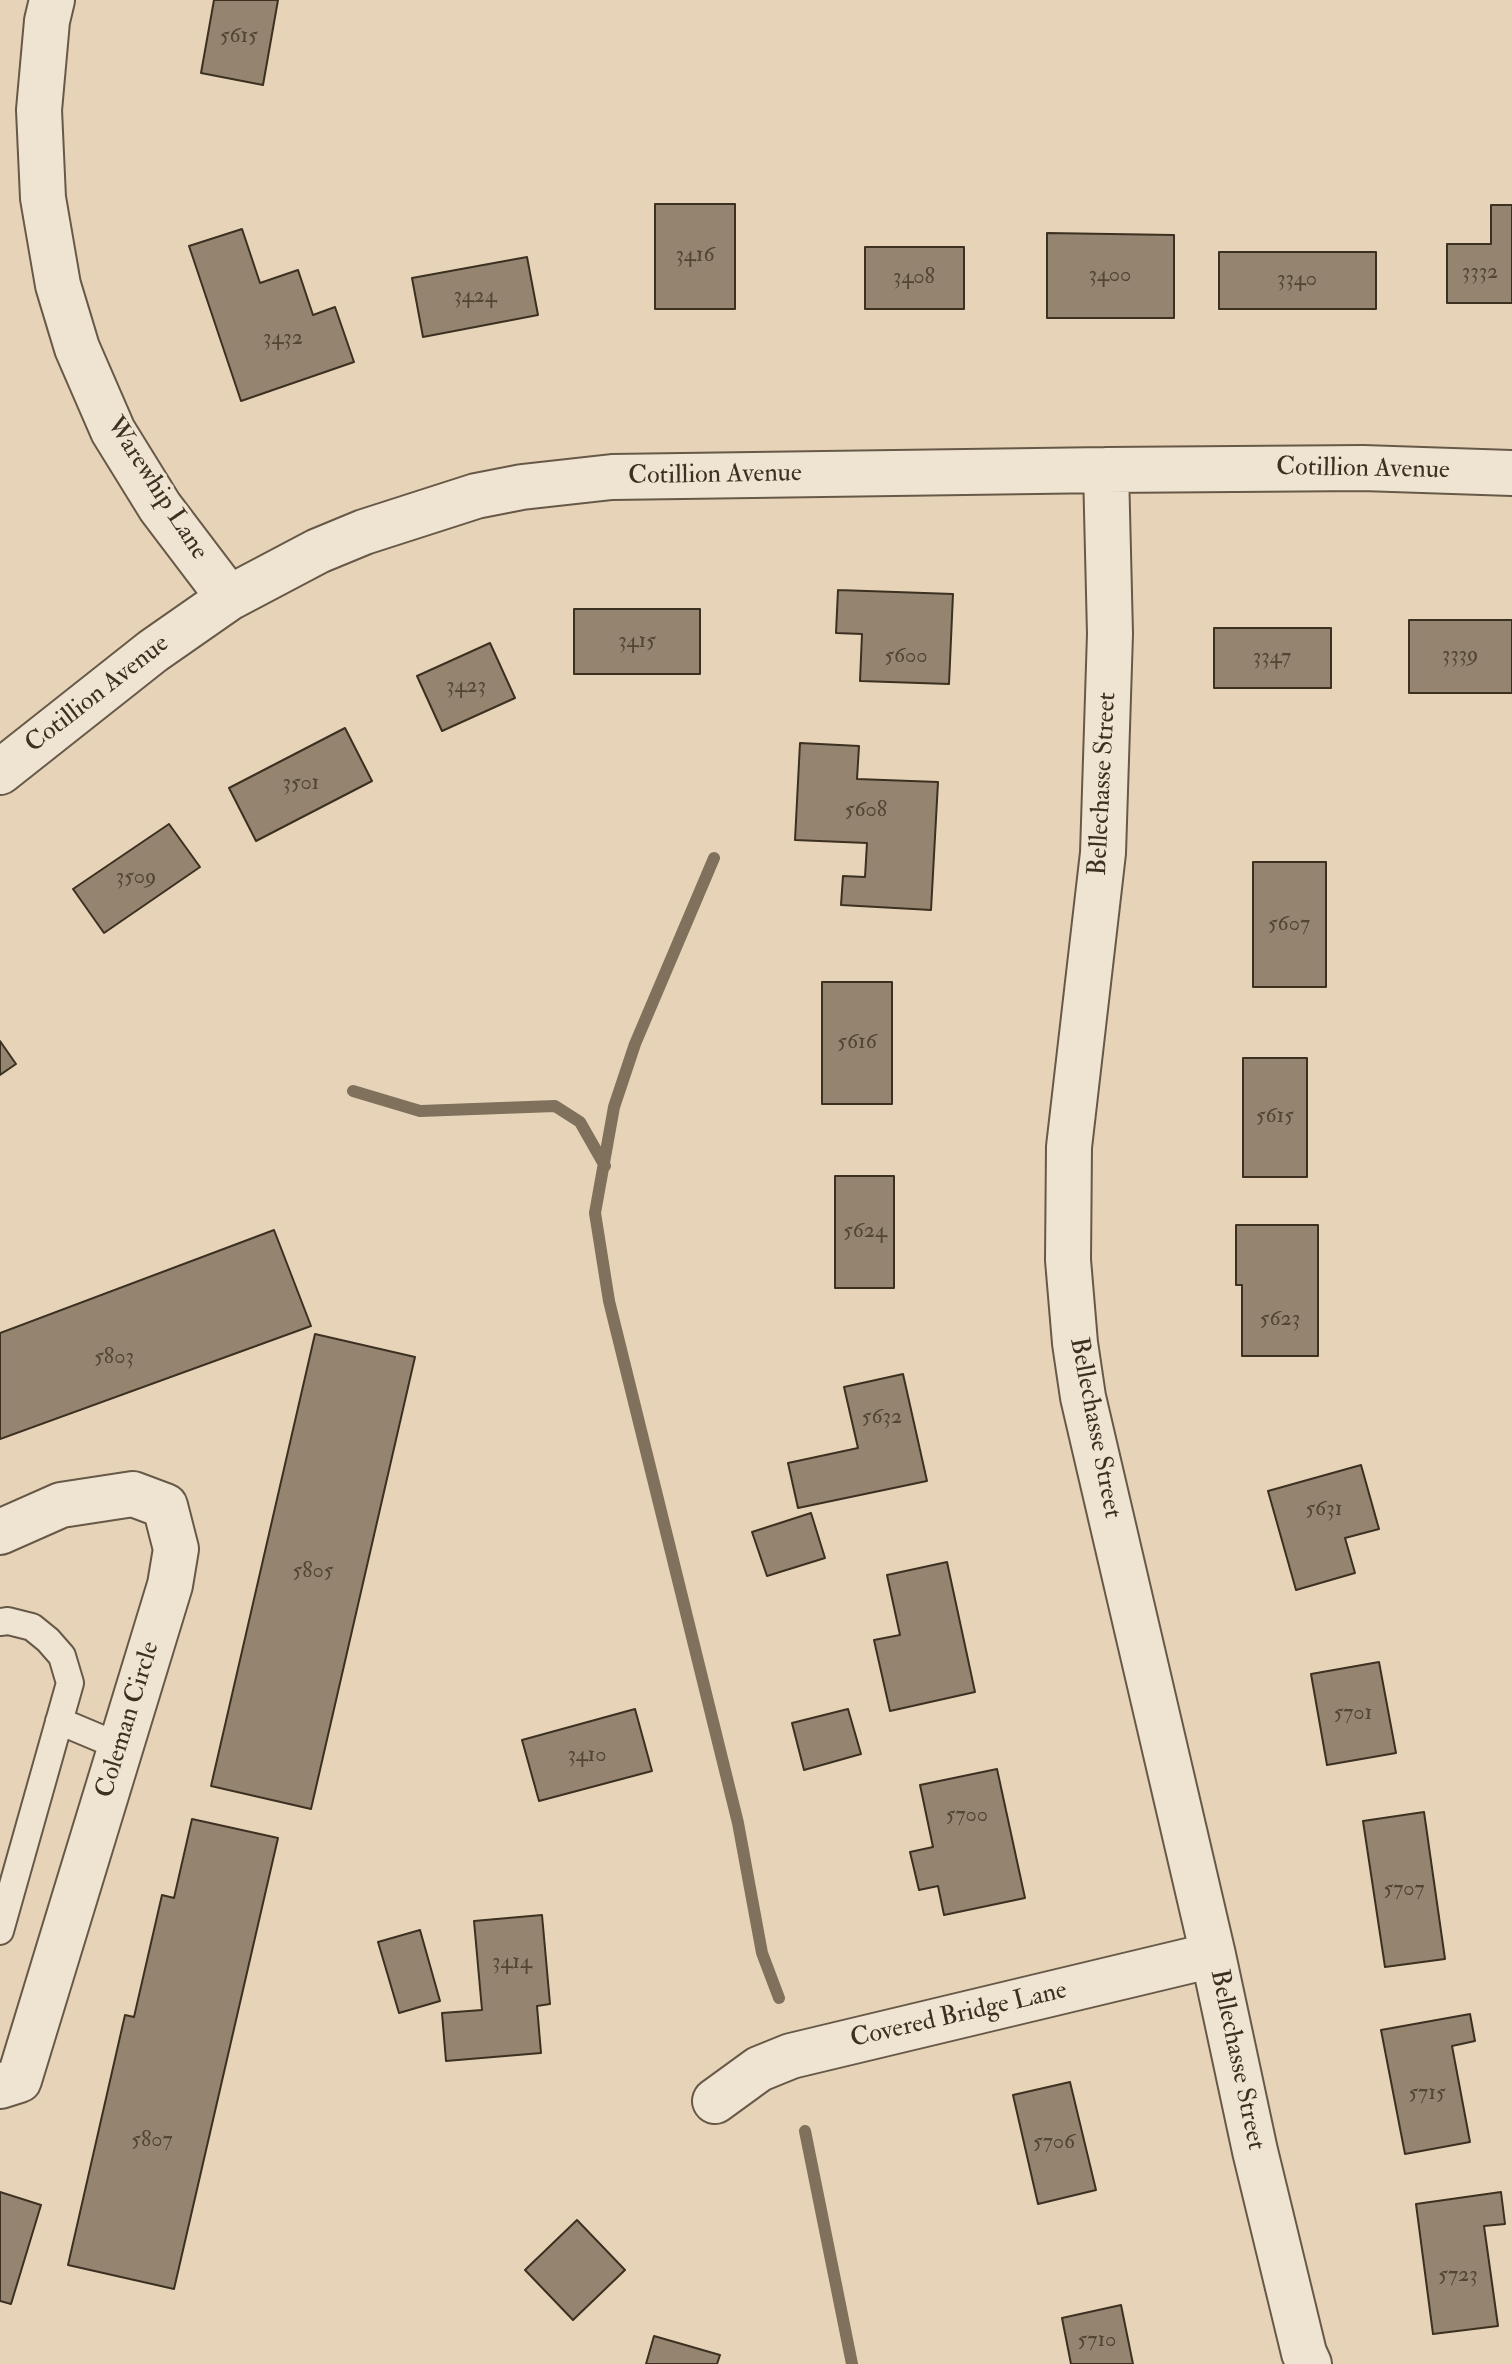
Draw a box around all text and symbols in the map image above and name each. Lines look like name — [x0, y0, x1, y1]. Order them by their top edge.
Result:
house number: 5615 — [220, 24, 258, 50]
house number: 3416 — [675, 243, 715, 269]
house number: 3332 — [1462, 260, 1498, 286]
house number: 3400 — [1089, 263, 1131, 289]
house number: 3408 — [893, 265, 935, 291]
house number: 3340 — [1277, 267, 1317, 293]
house number: 3424 — [453, 284, 497, 310]
house number: 3432 — [263, 326, 303, 352]
street label: Warewhip Lane — [98, 412, 214, 566]
street label: Cotillion Avenue — [1276, 453, 1450, 487]
street label: Cotillion Avenue — [628, 459, 802, 493]
street label: Cotillion Avenue — [20, 629, 176, 761]
house number: 3415 — [618, 629, 656, 655]
house number: 3339 — [1442, 643, 1478, 669]
house number: 5600 — [884, 644, 928, 670]
house number: 3347 — [1253, 645, 1291, 671]
house number: 3423 — [446, 674, 486, 700]
street label: Bellechasse Street — [1084, 691, 1124, 877]
house number: 3501 — [283, 771, 319, 797]
house number: 5608 — [845, 798, 887, 824]
house number: 3509 — [116, 865, 156, 891]
house number: 5607 — [1268, 912, 1310, 938]
house number: 5616 — [837, 1030, 877, 1056]
house number: 5615 — [1256, 1104, 1294, 1130]
house number: 5624 — [843, 1219, 887, 1245]
house number: 5623 — [1260, 1307, 1300, 1333]
street label: Bellechasse Street — [1061, 1335, 1127, 1521]
house number: 5803 — [94, 1345, 134, 1371]
house number: 5632 — [862, 1405, 902, 1431]
house number: 5631 — [1306, 1497, 1342, 1523]
house number: 5805 — [293, 1559, 333, 1585]
street label: Coleman Circle — [90, 1638, 168, 1802]
house number: 5701 — [1334, 1701, 1372, 1727]
house number: 3410 — [567, 1743, 607, 1769]
house number: 5700 — [946, 1803, 988, 1829]
house number: 5707 — [1383, 1877, 1425, 1903]
house number: 3414 — [492, 1950, 532, 1976]
street label: Bellechasse Street — [1202, 1967, 1270, 2153]
street label: Covered Bridge Lane — [848, 1976, 1070, 2056]
house number: 5715 — [1408, 2081, 1446, 2107]
house number: 5807 — [131, 2128, 173, 2154]
house number: 5706 — [1033, 2130, 1075, 2156]
house number: 5723 — [1438, 2263, 1478, 2289]
house number: 5710 — [1078, 2328, 1116, 2354]

